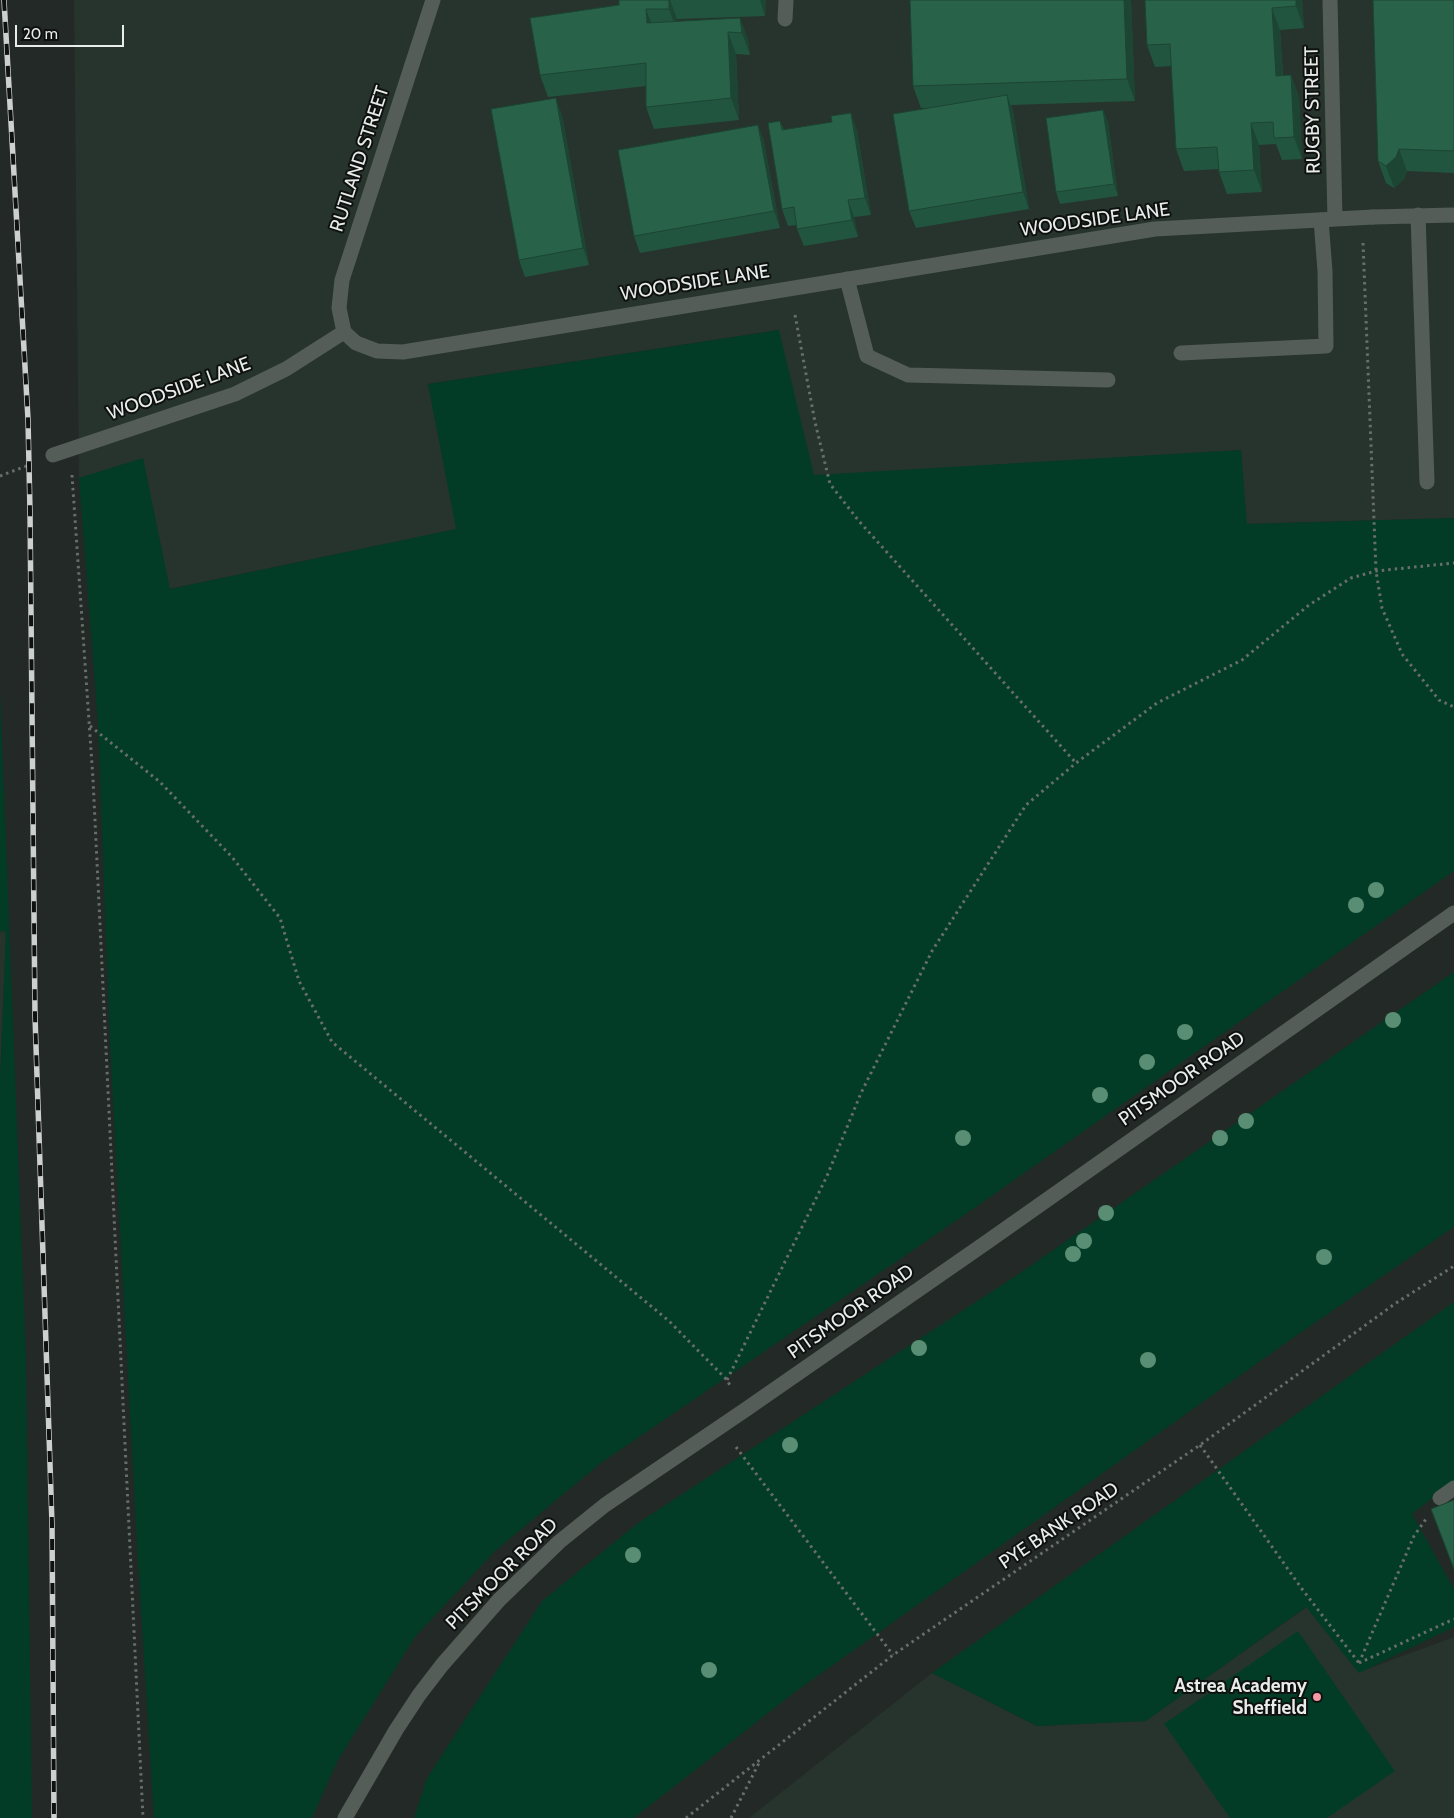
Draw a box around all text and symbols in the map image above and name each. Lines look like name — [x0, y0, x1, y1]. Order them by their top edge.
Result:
scale bar — [18, 15, 126, 47]
text: 20 m — [23, 25, 58, 43]
street label: RUGBY STREET — [1300, 46, 1326, 174]
street label: RUTLAND STREET — [326, 83, 394, 235]
street label: WOODSIDE LANE — [1019, 198, 1171, 242]
street label: WOODSIDE LANE — [619, 260, 771, 306]
street label: WOODSIDE LANE — [104, 353, 254, 425]
street label: PITSMOOR ROAD — [1115, 1027, 1249, 1131]
street label: PITSMOOR ROAD — [784, 1260, 918, 1364]
street label: PYE BANK ROAD — [995, 1478, 1123, 1574]
street label: PITSMOOR ROAD — [441, 1513, 563, 1635]
place label: Astrea Academy Sheffield — [1174, 1675, 1307, 1719]
marker: Astrea Academy Sheffield — [1311, 1691, 1323, 1703]

